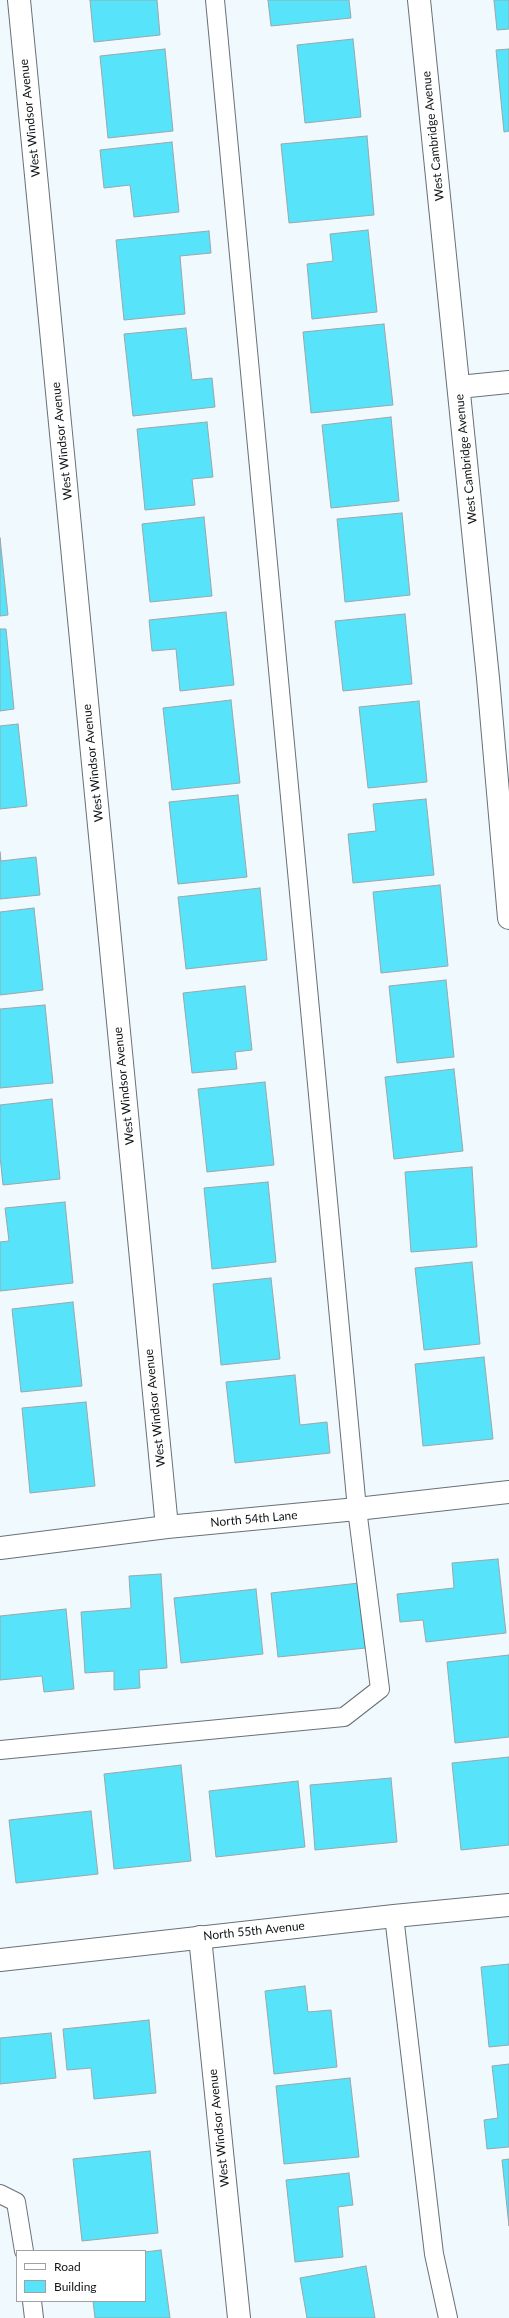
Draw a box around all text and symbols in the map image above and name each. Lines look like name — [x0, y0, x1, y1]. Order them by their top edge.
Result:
street label: West Windsor Avenue — [17, 58, 43, 178]
street label: West Cambridge Avenue — [419, 70, 447, 202]
street label: West Windsor Avenue — [49, 381, 75, 501]
street label: West Cambridge Avenue — [452, 393, 480, 525]
street label: West Windsor Avenue — [80, 703, 106, 823]
street label: West Windsor Avenue — [111, 1026, 137, 1146]
street label: West Windsor Avenue — [142, 1348, 168, 1468]
street label: North 54th Lane — [210, 1508, 298, 1530]
street label: North 55th Avenue — [203, 1919, 305, 1943]
street label: West Windsor Avenue — [206, 2068, 232, 2188]
legend — [16, 2250, 146, 2302]
text: Road — [54, 2259, 81, 2274]
text: Building — [54, 2279, 97, 2294]

